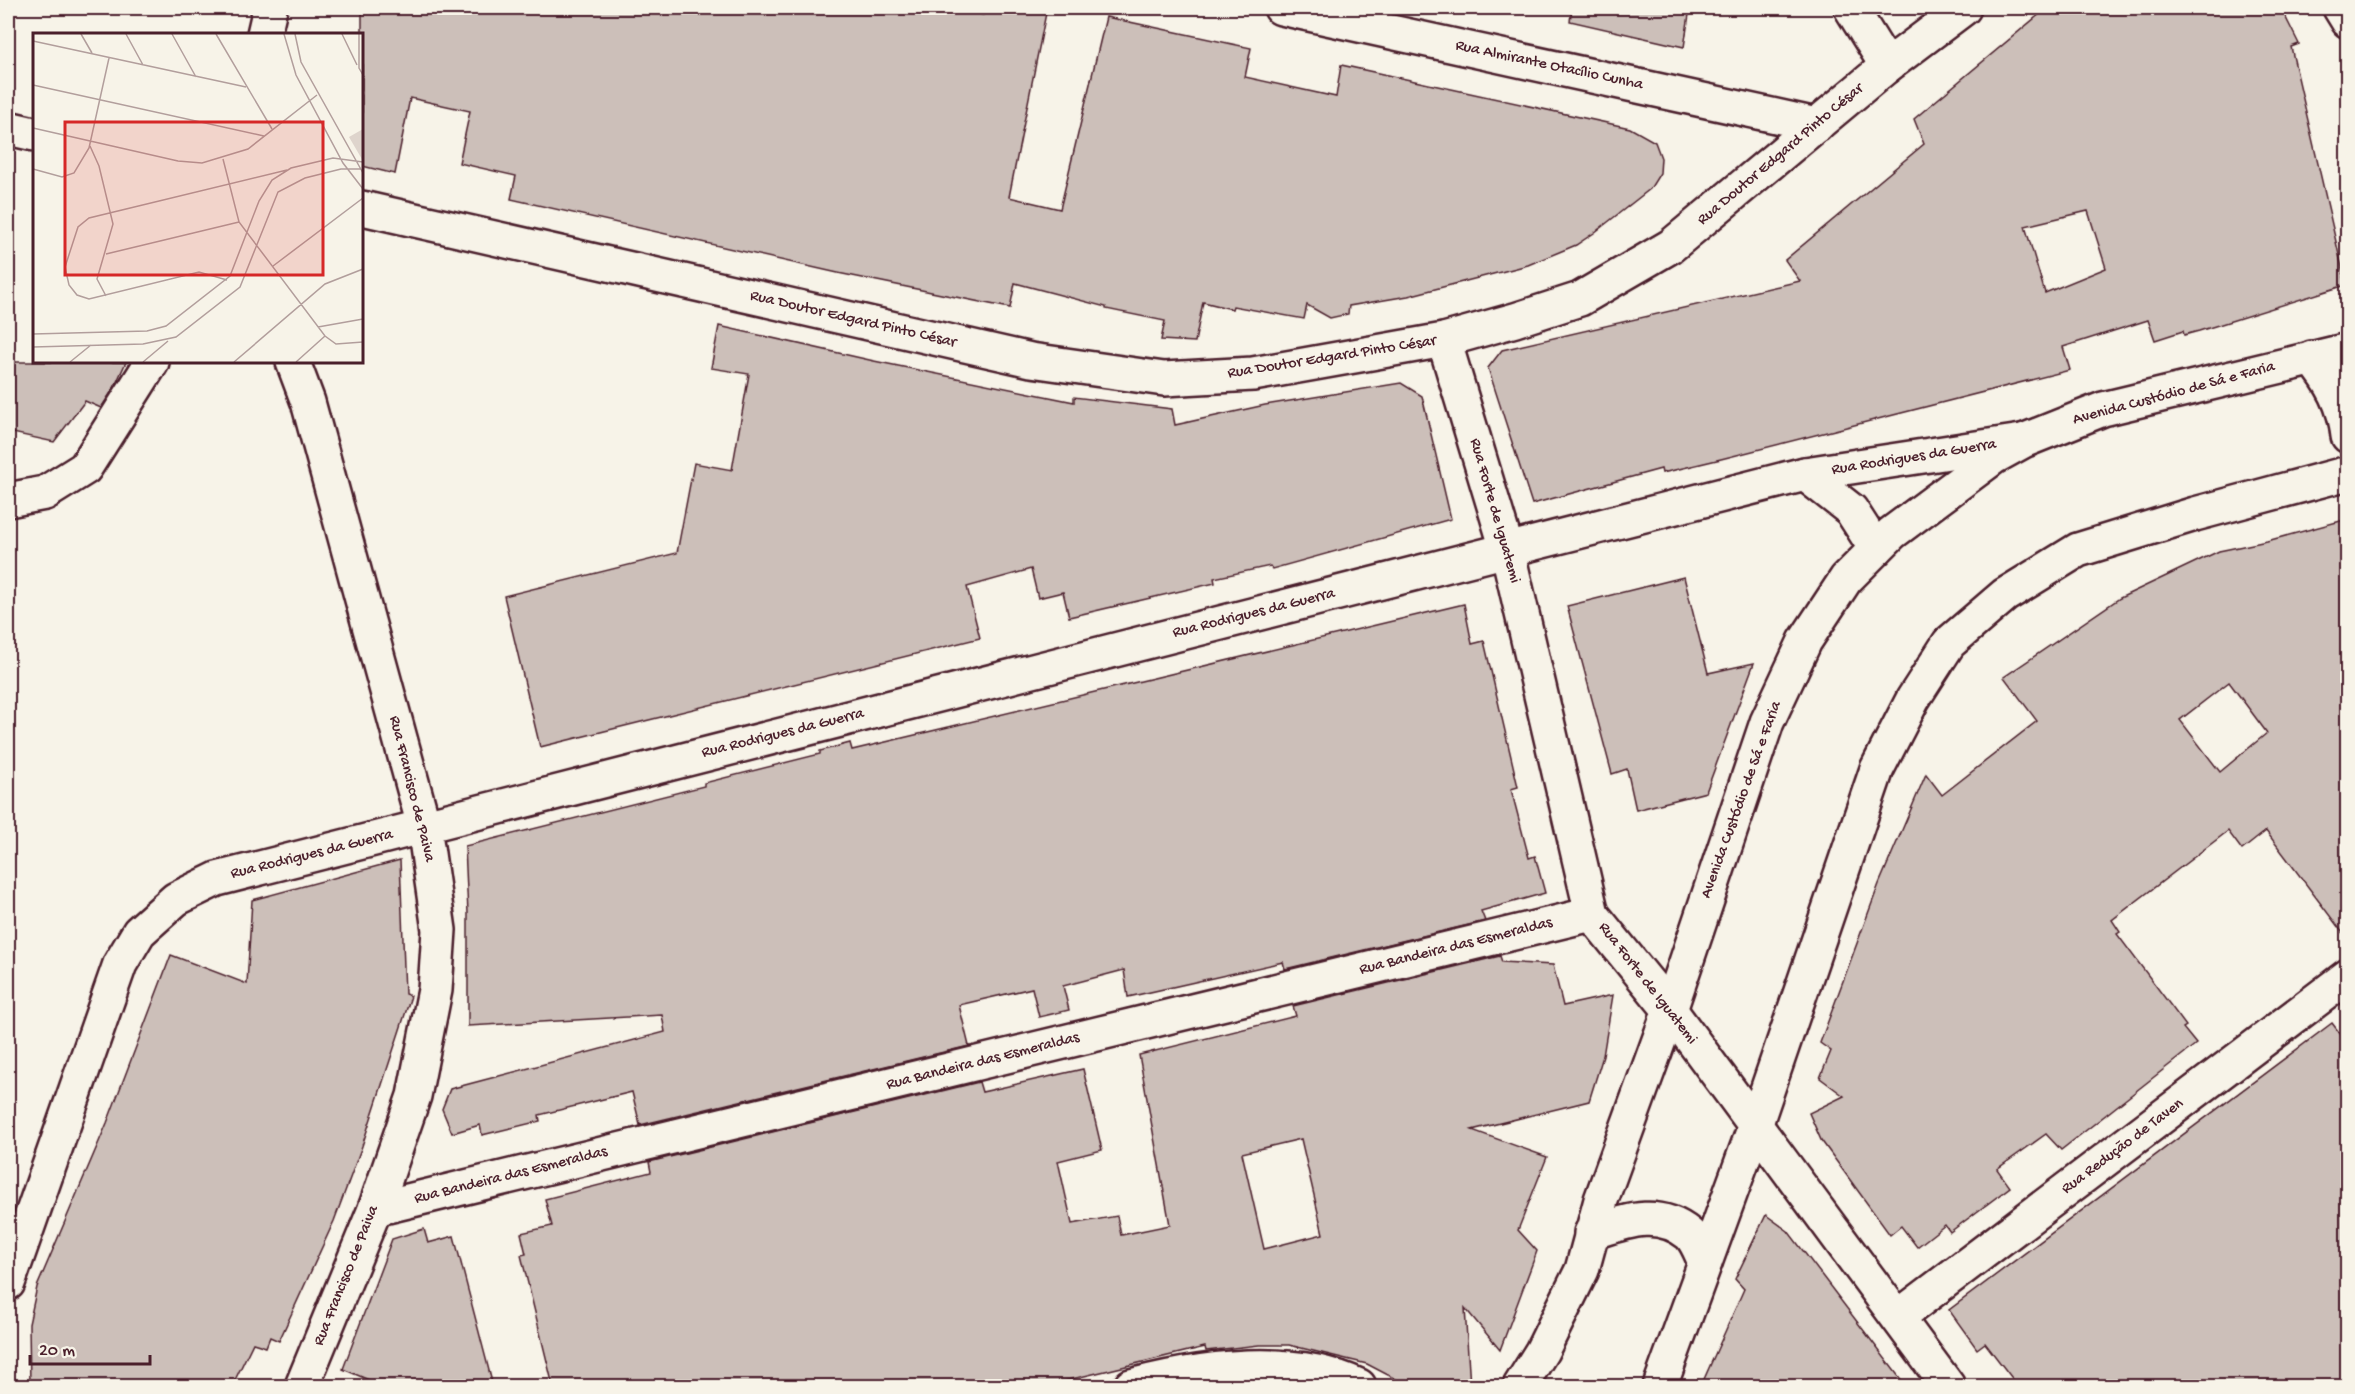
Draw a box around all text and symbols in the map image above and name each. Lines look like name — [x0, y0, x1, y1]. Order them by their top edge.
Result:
inset map — [33, 33, 363, 363]
street label: Rua Almirante Otacílio Cunha — [1453, 37, 1646, 95]
street label: Rua Doutor Edgard Pinto César — [1694, 79, 1869, 230]
street label: Rua Doutor Edgard Pinto César — [748, 287, 959, 353]
street label: Rua Doutor Edgard Pinto César — [1226, 332, 1439, 384]
street label: Avenida Custódio de Sá e Faria — [2071, 358, 2278, 430]
street label: Rua Rodrigues da Guerra — [1830, 435, 1999, 480]
street label: Rua Forte de Iguatemi — [1464, 436, 1524, 586]
street label: Rua Rodrigues da Guerra — [1171, 584, 1338, 643]
street label: Avenida Custódio de Sá e Faria — [1697, 698, 1787, 901]
street label: Rua Rodrigues da Guerra — [700, 704, 867, 763]
street label: Rua Francisco de Paiva — [384, 714, 439, 865]
street label: Rua Rodrigues da Guerra — [229, 825, 396, 884]
street label: Rua Bandeira das Esmeraldas — [1357, 914, 1556, 980]
street label: Rua Forte de Iguatemi — [1593, 919, 1701, 1049]
street label: Rua Bandeira das Esmeraldas — [884, 1029, 1083, 1095]
street label: Rua Redução de Taven — [2058, 1095, 2188, 1199]
street label: Rua Bandeira das Esmeraldas — [412, 1143, 611, 1209]
street label: Rua Francisco de Paiva — [310, 1202, 384, 1349]
scale bar — [30, 1328, 150, 1366]
text: 20 m — [39, 1341, 75, 1362]

